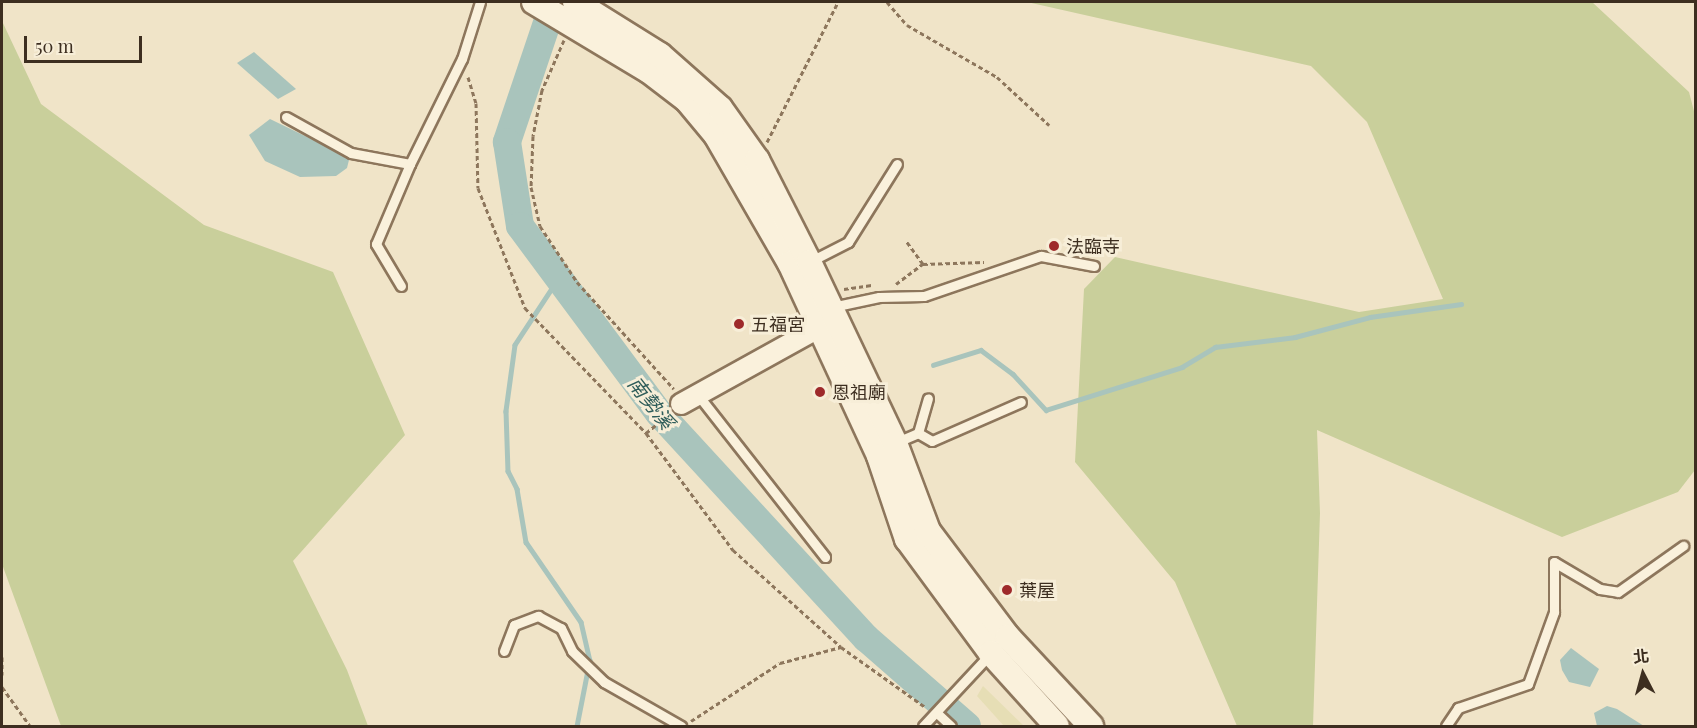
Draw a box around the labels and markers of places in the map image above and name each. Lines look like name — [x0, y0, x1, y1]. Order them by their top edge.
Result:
place label: 法臨寺 — [1066, 235, 1120, 257]
marker: 法臨寺 — [1047, 239, 1061, 253]
place label: 五福宮 — [751, 313, 805, 335]
marker: 五福宮 — [732, 317, 746, 331]
place label: 恩祖廟 — [832, 381, 886, 403]
marker: 恩祖廟 — [813, 385, 827, 399]
place label: 葉屋 — [1019, 579, 1055, 601]
marker: 葉屋 — [1000, 583, 1014, 597]

